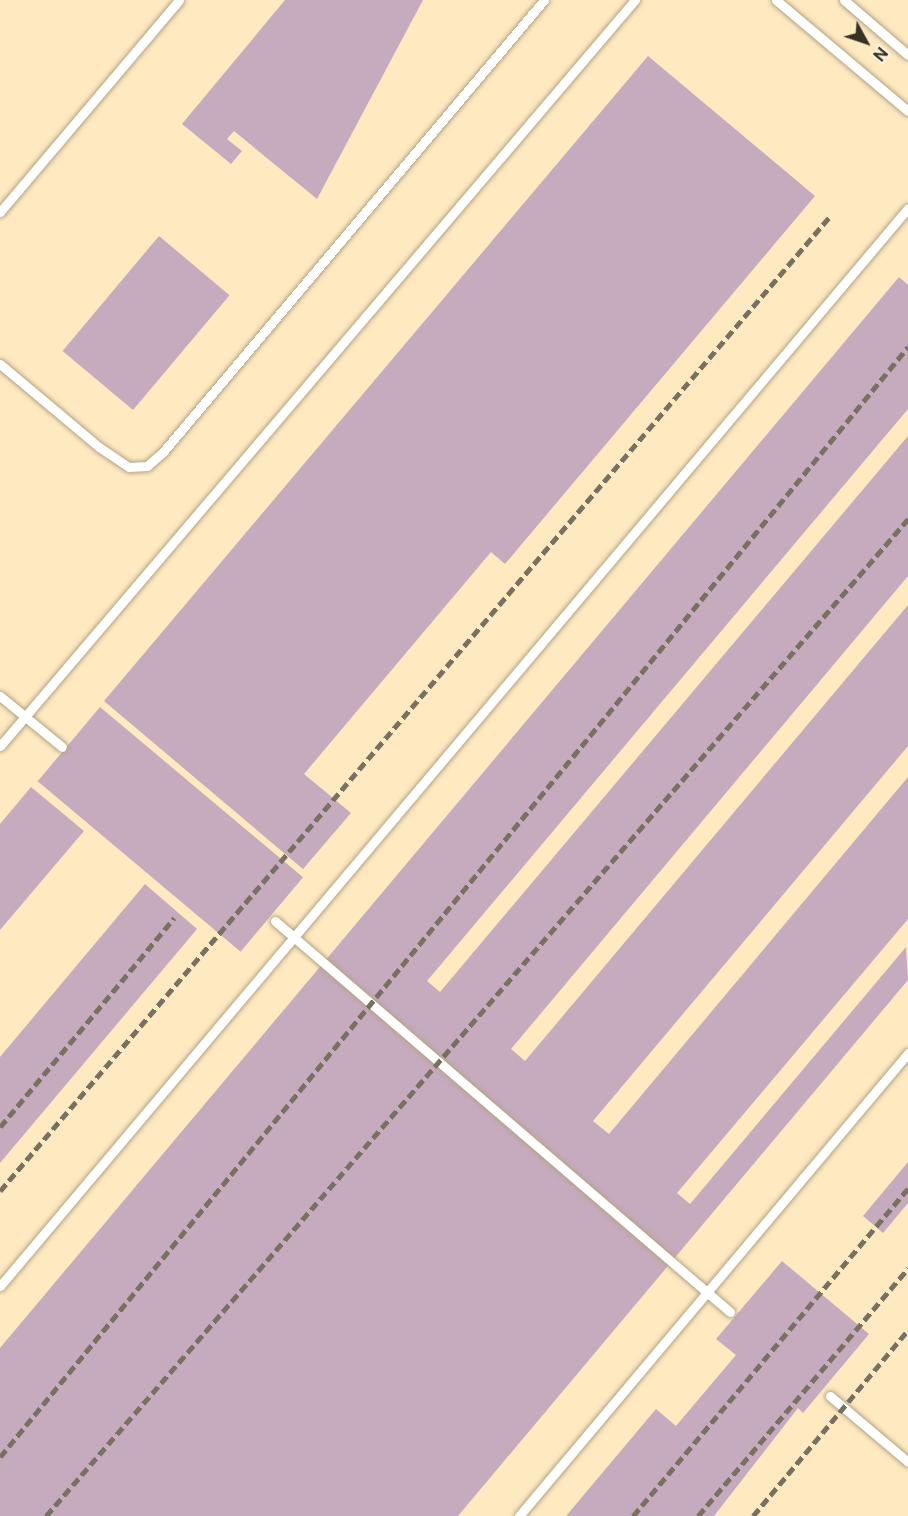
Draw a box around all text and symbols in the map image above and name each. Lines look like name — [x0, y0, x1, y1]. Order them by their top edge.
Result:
north arrow — [836, 12, 896, 72]
text: N — [869, 43, 891, 65]

